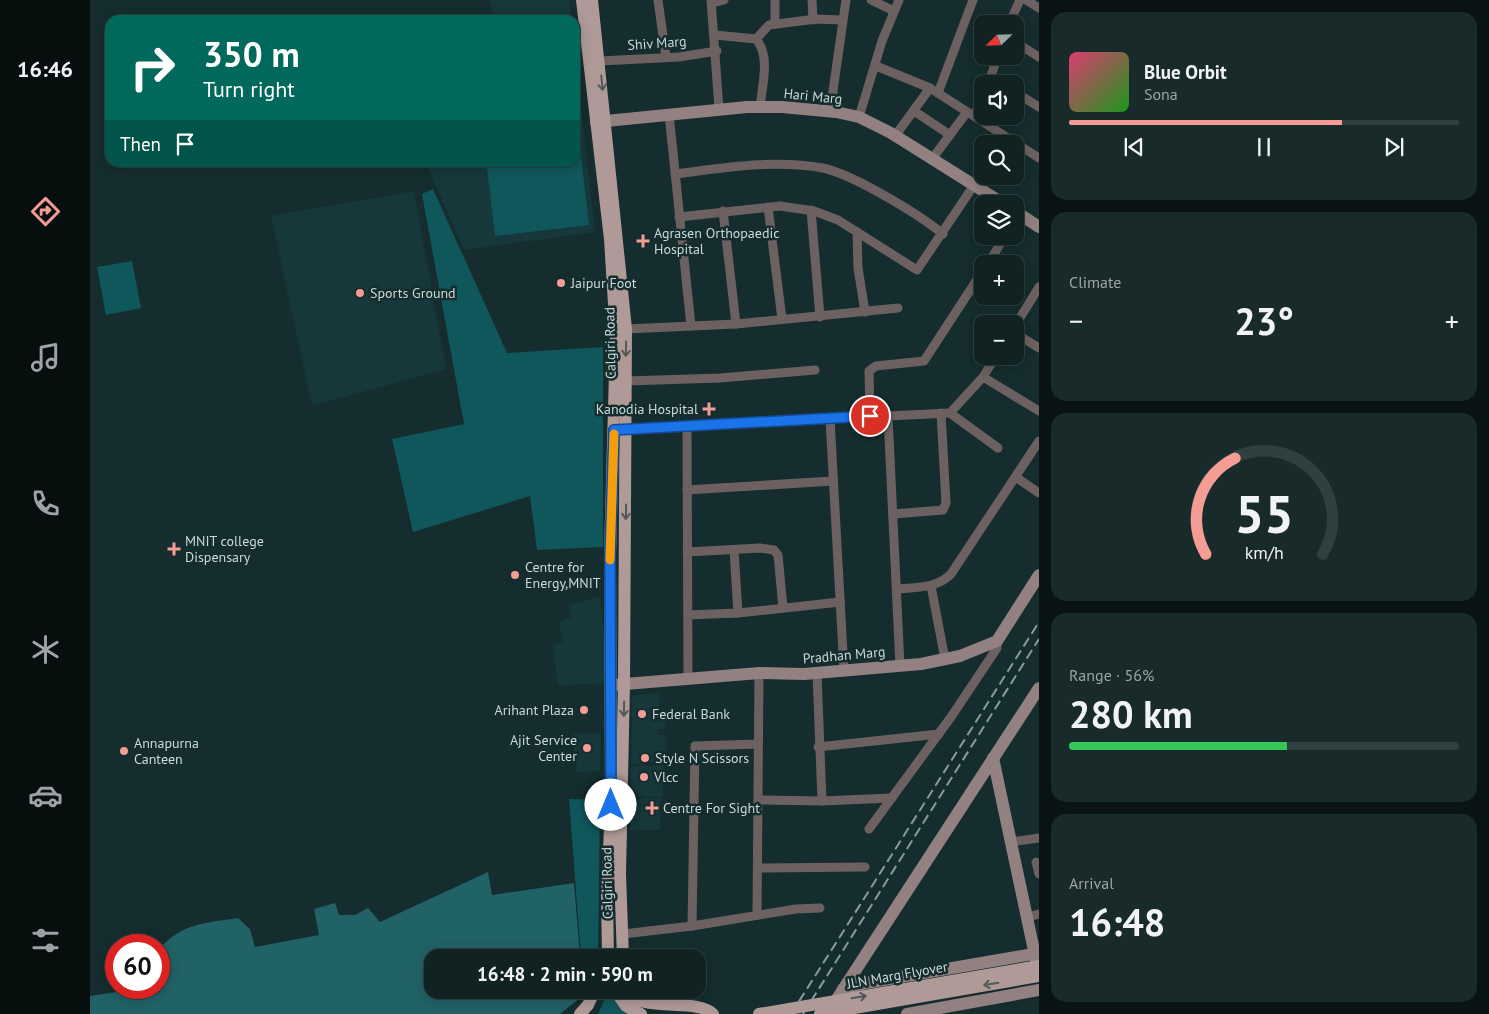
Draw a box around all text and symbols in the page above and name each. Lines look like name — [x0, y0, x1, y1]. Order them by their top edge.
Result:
north arrow — [974, 15, 1024, 65]
map controls — [974, 15, 1024, 365]
text: 350 m — [203, 31, 300, 77]
street label: Shiv Marg — [627, 32, 687, 54]
icon: right — [120, 35, 185, 100]
text: 16:46 — [17, 55, 73, 83]
text: Blue Orbit — [1144, 60, 1227, 84]
text: Turn right — [203, 75, 295, 103]
one-way arrow — [597, 75, 607, 91]
button: sound — [974, 75, 1024, 125]
street label: Hari Marg — [783, 84, 843, 108]
text: Sona — [1144, 84, 1178, 104]
icon: arrive — [171, 130, 199, 158]
text: Then — [120, 132, 161, 156]
icon: previous — [1120, 133, 1148, 161]
icon: pause — [1250, 133, 1278, 161]
icon: next — [1380, 133, 1408, 161]
button: search — [974, 135, 1024, 185]
icon: directions — [28, 194, 63, 229]
button: layers — [974, 195, 1024, 245]
place label: Agrasen Orthopaedic Hospital — [654, 224, 780, 258]
marker: Agrasen Orthopaedic Hospital — [636, 234, 650, 248]
button: + — [974, 255, 1024, 305]
text: Climate — [1069, 272, 1121, 292]
place label: Jaipur Foot — [570, 274, 637, 292]
marker: Jaipur Foot — [555, 277, 567, 289]
place label: Sports Ground — [370, 284, 456, 302]
marker: Sports Ground — [354, 287, 366, 299]
text: 23° — [1234, 296, 1294, 345]
text: − — [1069, 302, 1083, 339]
text: + — [1445, 302, 1459, 339]
street label: Calgiri Road — [600, 307, 620, 379]
button: − — [974, 315, 1024, 365]
icon: music — [28, 340, 63, 375]
one-way arrow — [621, 341, 631, 357]
pin — [849, 395, 891, 437]
place label: Kanodia Hospital — [596, 400, 698, 418]
marker: Kanodia Hospital — [702, 402, 716, 416]
icon: arrive — [856, 402, 884, 430]
text: 55 — [1235, 480, 1293, 547]
icon: phone — [28, 486, 63, 521]
one-way arrow — [621, 504, 631, 520]
place label: MNIT college Dispensary — [185, 532, 264, 566]
text: km/h — [1244, 541, 1284, 564]
marker: MNIT college Dispensary — [167, 542, 181, 556]
place label: Centre for Energy,MNIT — [525, 558, 601, 592]
marker: Centre for Energy,MNIT — [509, 569, 521, 581]
icon: climate — [28, 632, 63, 667]
street label: Pradhan Marg — [802, 642, 886, 668]
text: Range · 56% — [1069, 665, 1154, 685]
text: 280 km — [1069, 689, 1193, 738]
place label: Arihant Plaza — [494, 701, 574, 719]
one-way arrow — [619, 701, 629, 717]
marker: Arihant Plaza — [578, 704, 590, 716]
place label: Federal Bank — [652, 705, 730, 723]
marker: Federal Bank — [636, 708, 648, 720]
place label: Ajit Service Center — [510, 731, 577, 765]
place label: Annapurna Canteen — [134, 734, 199, 768]
marker: Ajit Service Center — [581, 742, 593, 754]
marker: Annapurna Canteen — [118, 745, 130, 757]
place label: Style N Scissors — [655, 749, 749, 767]
marker: Style N Scissors — [639, 752, 651, 764]
place label: Vlcc — [653, 768, 678, 786]
marker: Vlcc — [638, 771, 650, 783]
icon: car — [28, 778, 63, 813]
position arrow — [584, 778, 636, 830]
place label: Centre For Sight — [663, 799, 760, 817]
marker: Centre For Sight — [645, 801, 659, 815]
street label: Calgiri Road — [597, 847, 617, 919]
text: Arrival — [1069, 873, 1114, 893]
text: 16:48 — [1069, 897, 1165, 946]
icon: filters — [28, 923, 63, 958]
speed limit sign: 60 — [105, 934, 170, 999]
street label: JLN Marg Flyover — [844, 957, 949, 993]
text: 16:48 · 2 min · 590 m — [477, 962, 653, 986]
one-way arrow — [983, 980, 999, 990]
one-way arrow — [851, 991, 867, 1001]

